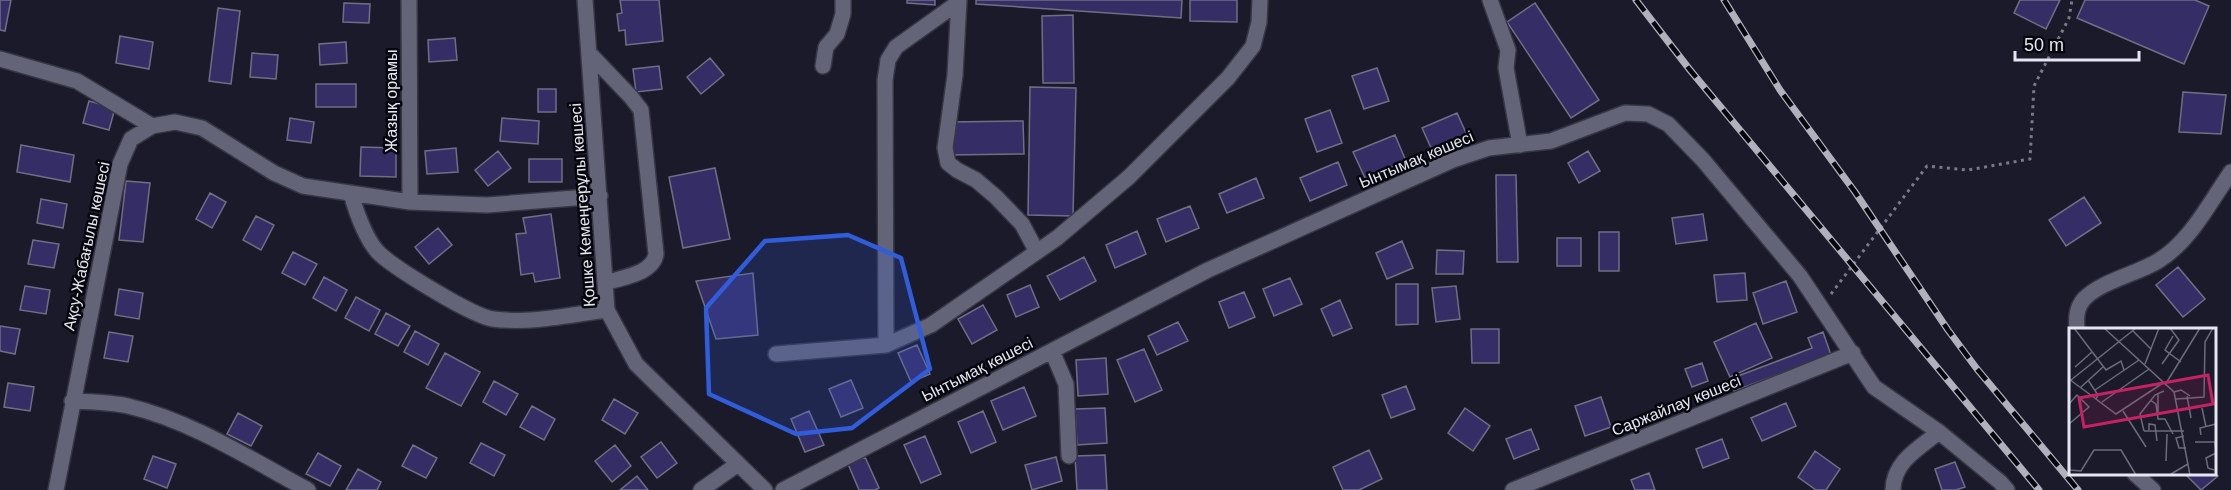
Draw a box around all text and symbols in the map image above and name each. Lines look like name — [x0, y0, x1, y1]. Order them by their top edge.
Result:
scale bar — [2015, 24, 2140, 62]
text: 50 m — [2024, 35, 2064, 55]
street label: Жазық орамы — [383, 49, 400, 153]
street label: Қошке Кемеңгерұлы көшесі — [567, 102, 598, 307]
street label: Ынтымақ көшесі — [1357, 128, 1476, 191]
street label: Ақсу-Жабағылы көшесі — [60, 160, 113, 332]
inset map — [2069, 328, 2216, 475]
street label: Ынтымақ көшесі — [919, 334, 1036, 405]
street label: Саржайлау көшесі — [1609, 372, 1743, 439]

